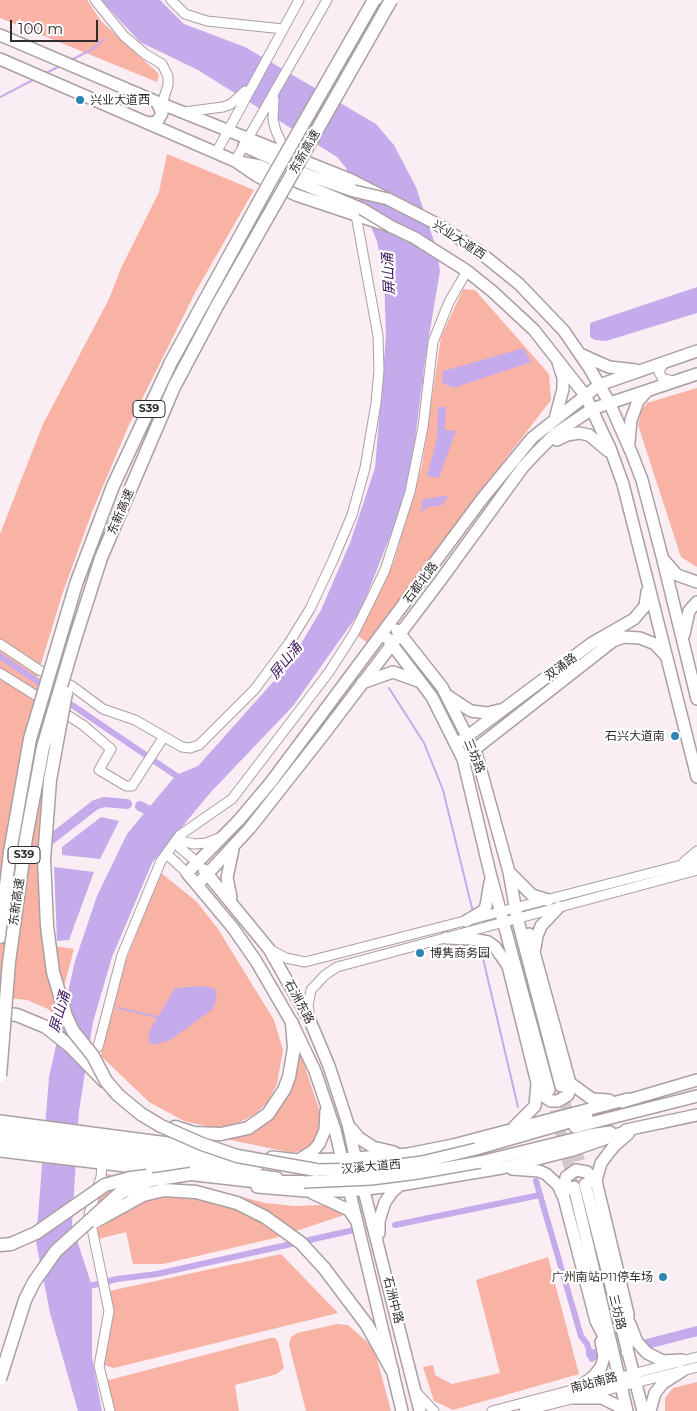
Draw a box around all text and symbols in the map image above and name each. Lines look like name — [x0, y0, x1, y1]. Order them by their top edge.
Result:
scale bar — [12, 10, 100, 42]
text: 100 m — [18, 19, 63, 38]
place label: 兴业大道西 — [90, 93, 150, 107]
marker: 兴业大道西 — [74, 94, 86, 106]
street label: 东新高速 — [287, 128, 323, 176]
street label: 兴业大道西 — [430, 218, 488, 262]
water label: 屏山涌 — [380, 253, 398, 295]
road number: S39 — [133, 400, 165, 418]
street label: 东新高速 — [105, 487, 137, 537]
street label: 石都北路 — [401, 559, 441, 607]
water label: 屏山涌 — [266, 639, 306, 683]
street label: 双涌路 — [542, 651, 580, 683]
place label: 石兴大道南 — [605, 729, 665, 743]
marker: 石兴大道南 — [669, 730, 681, 742]
street label: 三坊路 — [461, 737, 487, 775]
road number: S39 — [8, 846, 40, 864]
street label: 东新高速 — [7, 877, 27, 927]
place label: 博隽商务园 — [430, 946, 490, 960]
marker: 博隽商务园 — [414, 947, 426, 959]
street label: 石洲东路 — [281, 977, 317, 1027]
water label: 屏山涌 — [46, 989, 74, 1035]
street label: 汉溪大道西 — [340, 1157, 402, 1177]
place label: 广州南站P11停车场 — [552, 1270, 653, 1284]
marker: 广州南站P11停车场 — [657, 1271, 669, 1283]
street label: 石洲中路 — [380, 1275, 406, 1325]
street label: 三坊路 — [606, 1293, 628, 1331]
street label: 南站南路 — [569, 1370, 619, 1396]

